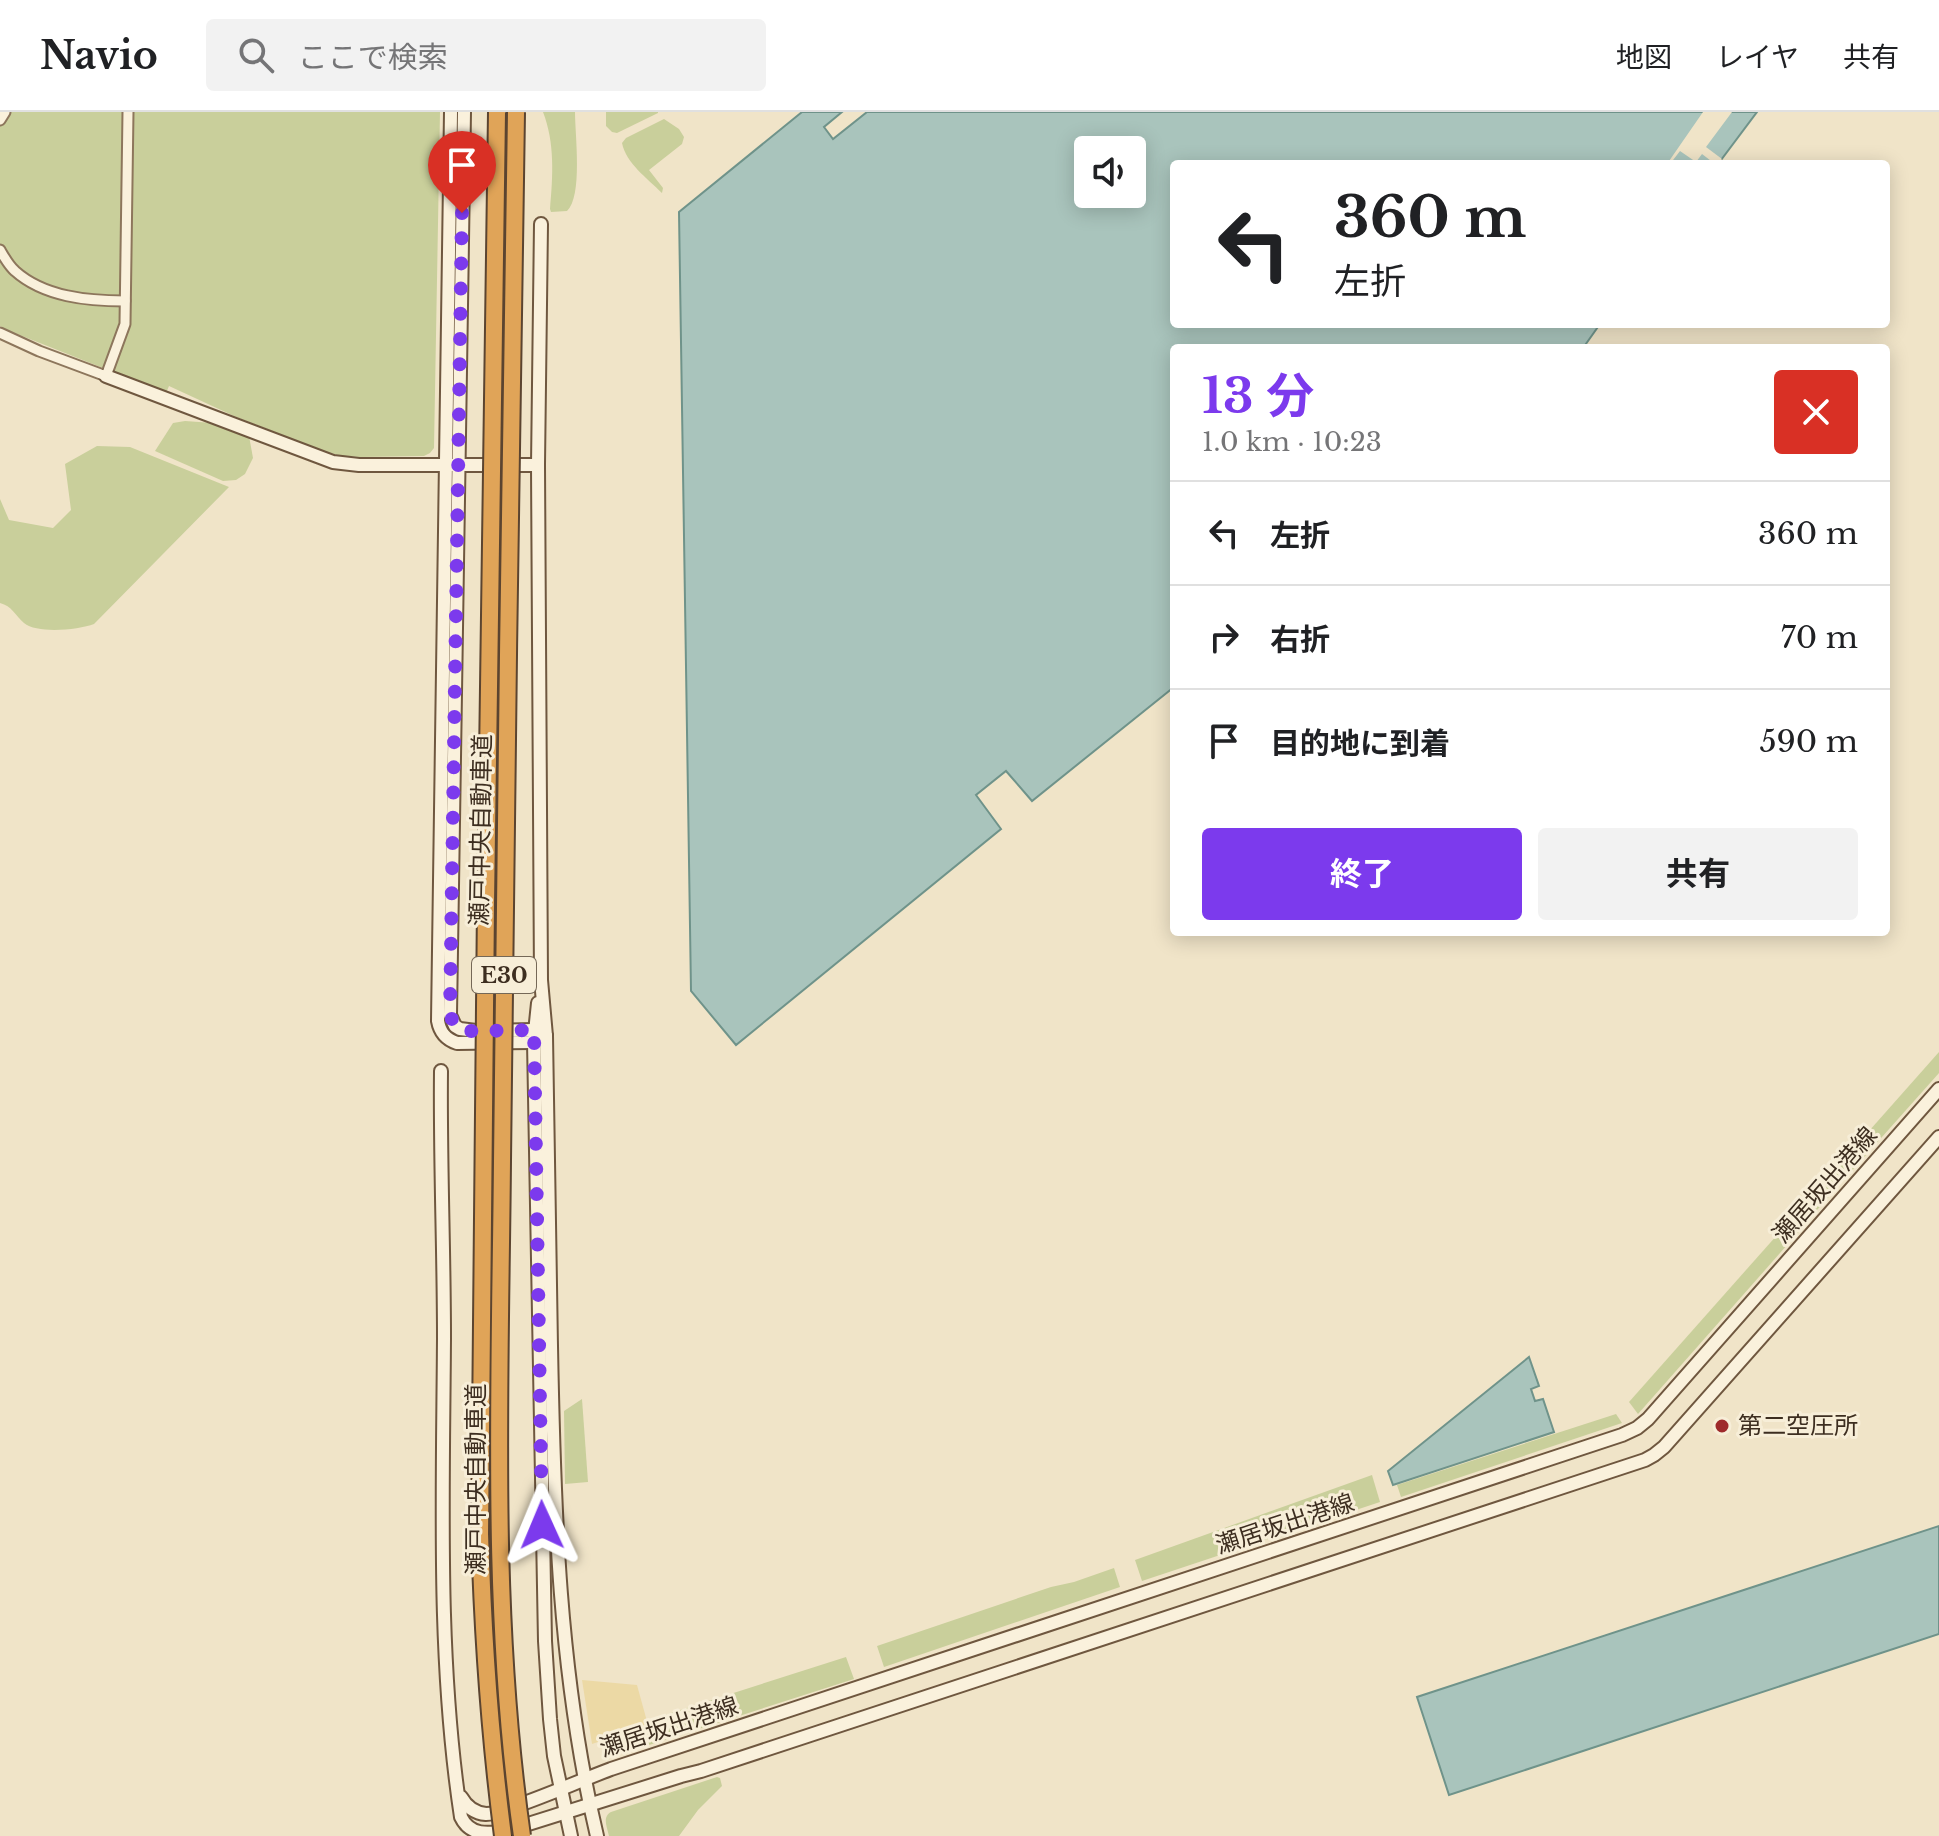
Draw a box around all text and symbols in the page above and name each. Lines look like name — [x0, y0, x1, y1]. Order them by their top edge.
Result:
search box — [206, 19, 766, 91]
text: Navio — [40, 32, 158, 79]
icon: search — [234, 33, 278, 77]
text: ここで検索 — [298, 39, 448, 76]
text: 地図 — [1616, 40, 1672, 75]
text: レイヤ — [1716, 40, 1799, 75]
text: 共有 — [1843, 40, 1899, 75]
pin — [428, 131, 496, 213]
map controls — [1074, 136, 1146, 208]
button: sound — [1074, 136, 1146, 208]
icon: arrive — [440, 143, 484, 187]
text: 360 m — [1334, 183, 1527, 252]
icon: left — [1202, 192, 1306, 296]
text: 左折 — [1334, 259, 1406, 304]
text: 13 分 — [1202, 366, 1314, 426]
button: close — [1774, 370, 1858, 454]
text: 1.0 km · 10:23 — [1202, 426, 1382, 458]
icon: left — [1202, 511, 1246, 555]
text: 360 m — [1758, 515, 1858, 552]
text: 左折 — [1270, 517, 1330, 554]
icon: right — [1202, 615, 1246, 659]
text: 70 m — [1781, 619, 1858, 656]
text: 右折 — [1270, 621, 1330, 658]
icon: arrive — [1202, 719, 1246, 763]
text: 590 m — [1759, 723, 1858, 760]
text: 目的地に到着 — [1270, 725, 1450, 762]
street label: 瀬戸中央自動車道 — [464, 734, 497, 926]
button: 終了 — [1202, 828, 1522, 920]
button: 共有 — [1538, 828, 1858, 920]
road number: E30 — [472, 957, 536, 993]
street label: 瀬居坂出港線 — [1766, 1121, 1883, 1249]
street label: 瀬戸中央自動車道 — [461, 1383, 490, 1575]
place label: 第二空圧所 — [1738, 1411, 1858, 1440]
marker: 第二空圧所 — [1713, 1417, 1731, 1435]
position arrow — [500, 1483, 584, 1567]
street label: 瀬居坂出港線 — [1212, 1487, 1358, 1560]
street label: 瀬居坂出港線 — [596, 1690, 742, 1763]

